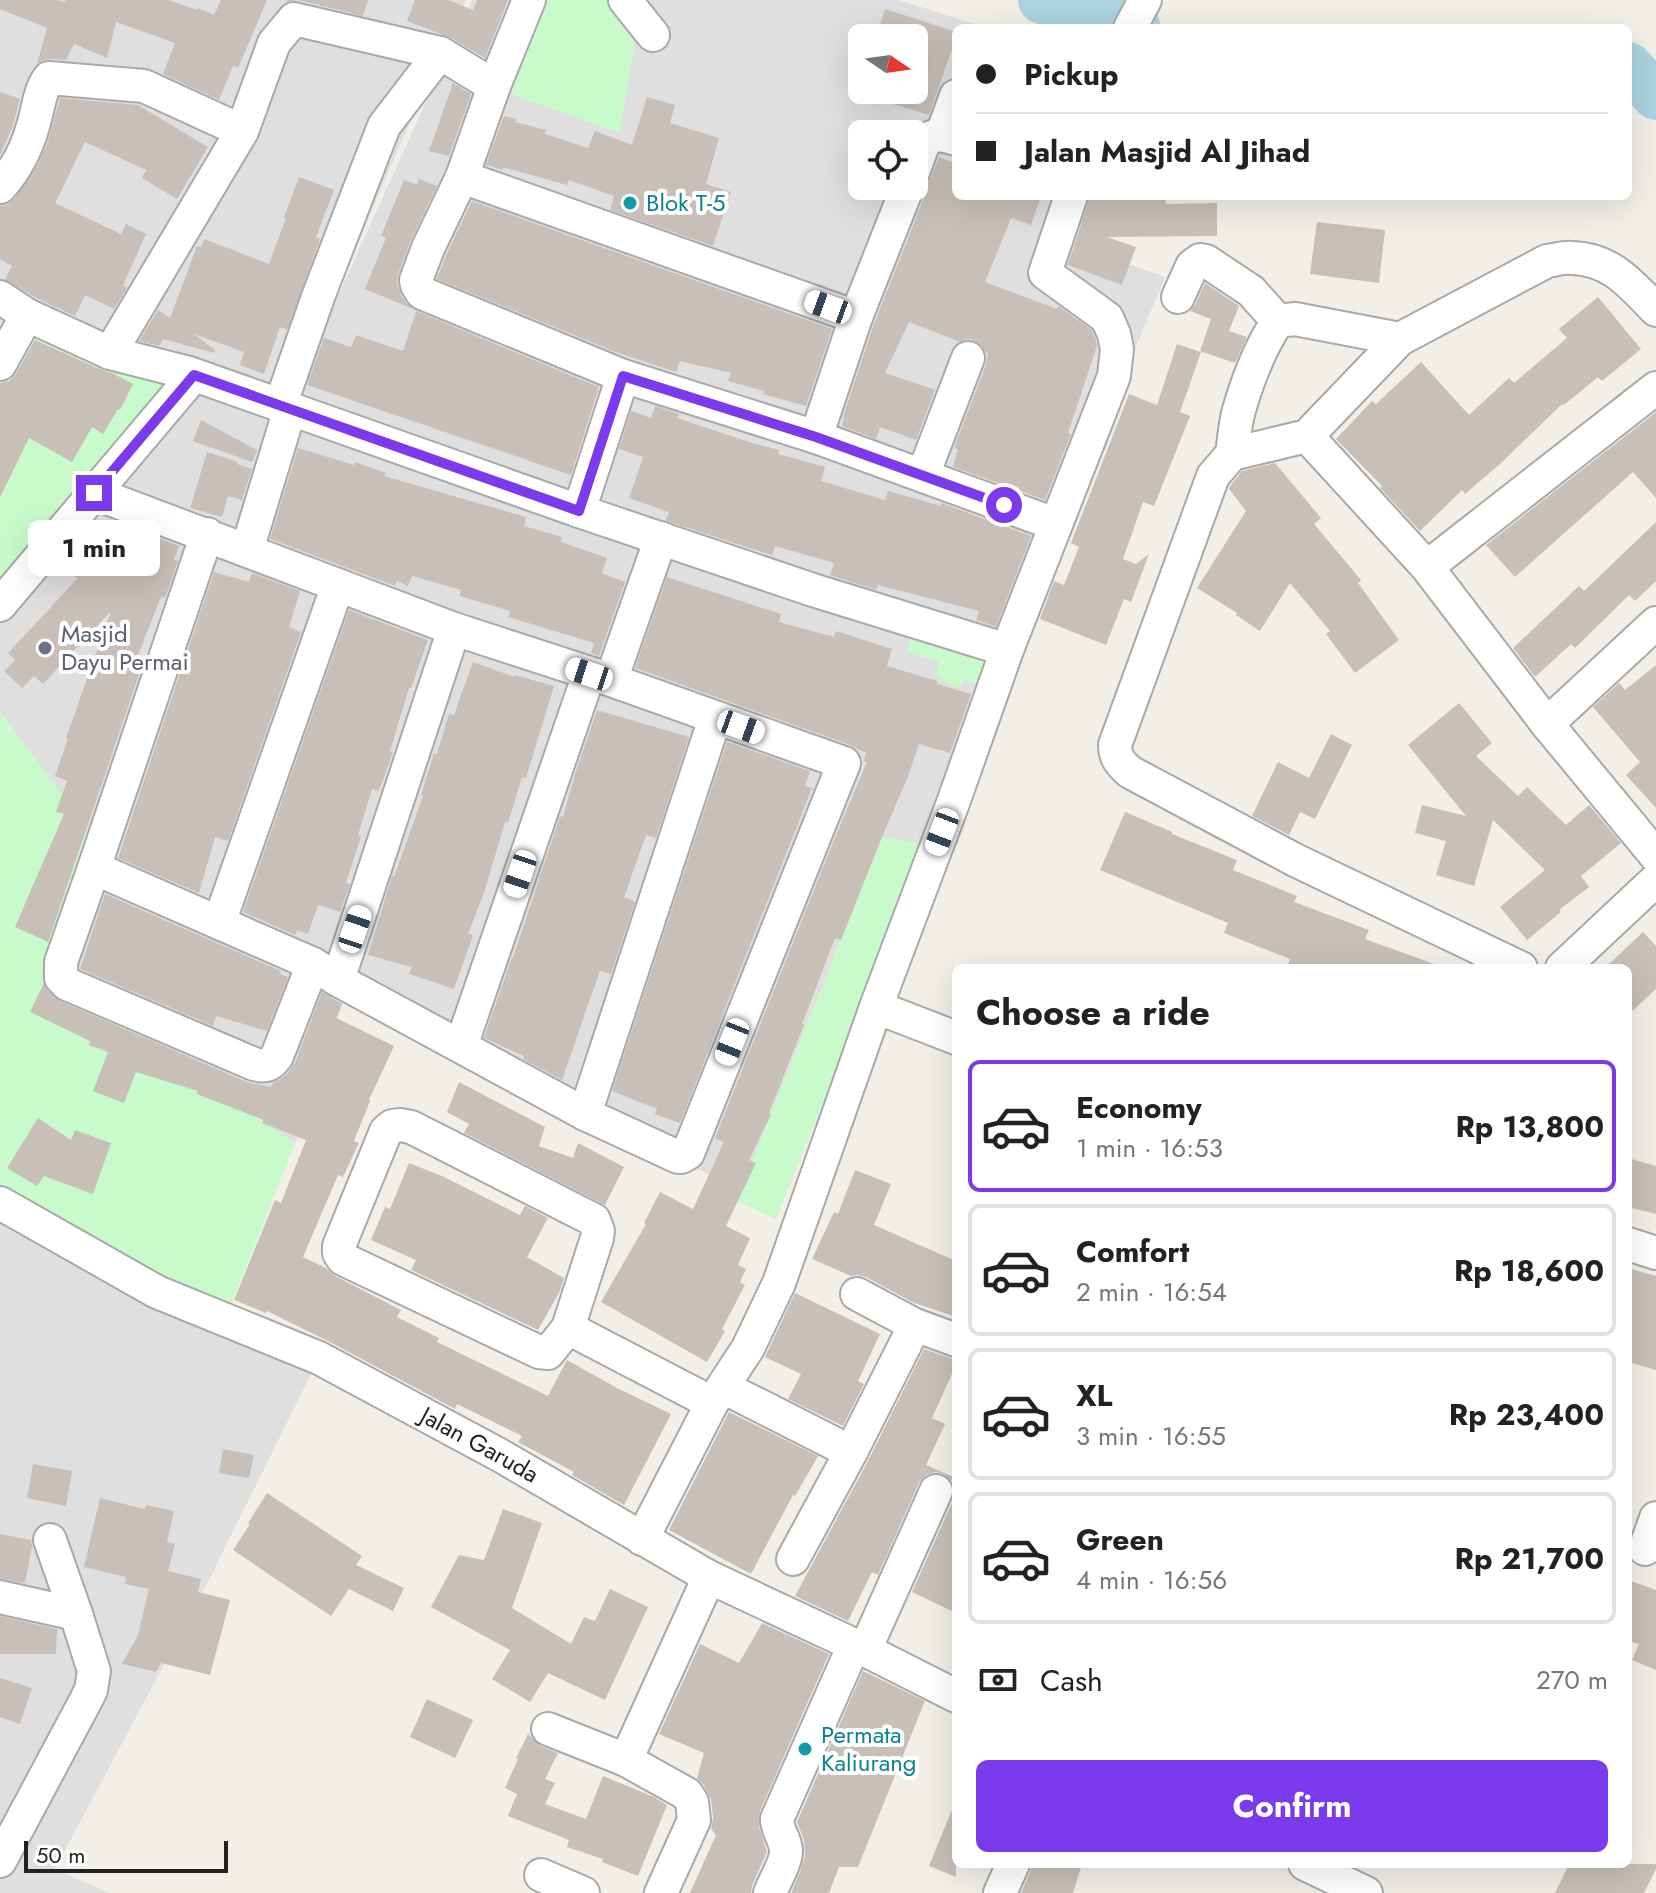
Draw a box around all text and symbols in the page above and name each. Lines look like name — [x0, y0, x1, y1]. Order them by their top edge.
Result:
north arrow — [848, 24, 928, 104]
map controls — [848, 24, 928, 200]
text: Pickup — [1024, 53, 1119, 96]
button: locate — [848, 120, 928, 200]
text: Jalan Masjid Al Jihad — [1024, 130, 1310, 173]
place label: Blok T-5 — [646, 185, 726, 220]
marker: Blok T-5 — [621, 194, 639, 212]
car — [801, 288, 855, 326]
route end — [76, 475, 112, 511]
route start — [986, 487, 1022, 523]
callout: 1 min — [28, 521, 160, 577]
text: 1 min — [62, 529, 126, 567]
place label: Masjid Dayu Permai — [61, 616, 189, 679]
marker: Masjid Dayu Permai — [36, 639, 54, 657]
car — [562, 655, 616, 693]
car — [714, 708, 768, 746]
car — [922, 805, 962, 859]
car — [501, 847, 539, 901]
car — [336, 902, 374, 956]
text: Choose a ride — [976, 986, 1210, 1038]
car — [712, 1015, 752, 1069]
text: Economy — [1076, 1086, 1202, 1129]
icon: car — [980, 1090, 1052, 1162]
text: Rp 13,800 — [1455, 1105, 1604, 1148]
text: 1 min · 16:53 — [1076, 1129, 1223, 1167]
text: Comfort — [1076, 1230, 1189, 1273]
icon: car — [980, 1234, 1052, 1306]
text: Rp 18,600 — [1454, 1249, 1604, 1292]
text: 2 min · 16:54 — [1076, 1273, 1227, 1311]
text: XL — [1076, 1374, 1112, 1417]
icon: car — [980, 1378, 1052, 1450]
text: Rp 23,400 — [1449, 1393, 1604, 1436]
street label: Jalan Garuda — [412, 1396, 546, 1491]
text: 3 min · 16:55 — [1076, 1417, 1226, 1455]
text: Green — [1076, 1518, 1164, 1561]
icon: car — [980, 1522, 1052, 1594]
text: Rp 21,700 — [1455, 1537, 1604, 1580]
text: 4 min · 16:56 — [1076, 1561, 1227, 1599]
icon: cash — [976, 1658, 1020, 1702]
text: Cash — [1040, 1659, 1103, 1702]
text: 270 m — [1536, 1661, 1608, 1699]
place label: Permata Kaliurang — [821, 1717, 917, 1780]
marker: Permata Kaliurang — [796, 1740, 814, 1758]
button: Confirm — [976, 1760, 1608, 1852]
scale bar — [24, 1837, 228, 1873]
text: 50 m — [36, 1839, 85, 1871]

